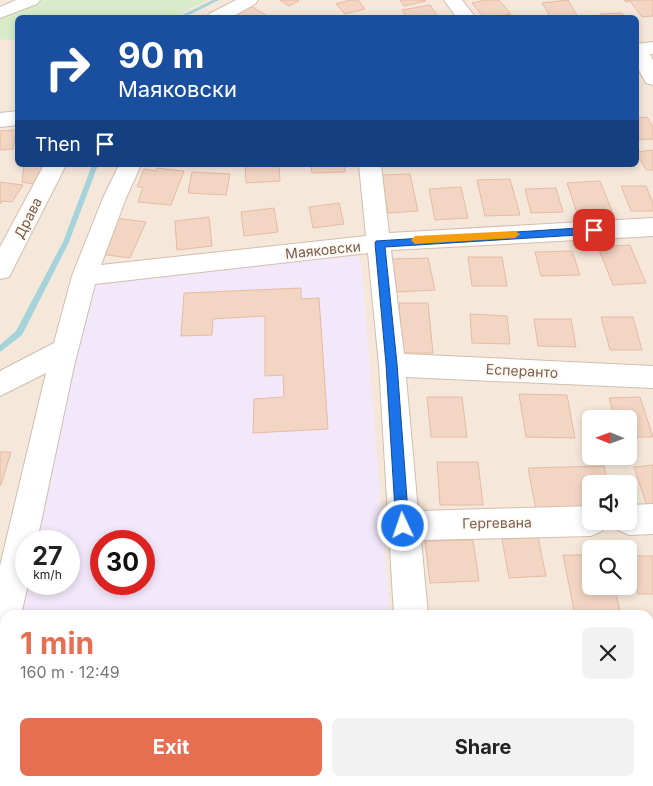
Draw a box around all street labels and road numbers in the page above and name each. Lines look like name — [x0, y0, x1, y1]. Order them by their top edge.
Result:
street label: Драва — [10, 194, 45, 241]
street label: Маяковски — [284, 237, 361, 262]
street label: Есперанто — [485, 360, 559, 381]
street label: Гергевана — [462, 513, 532, 532]

